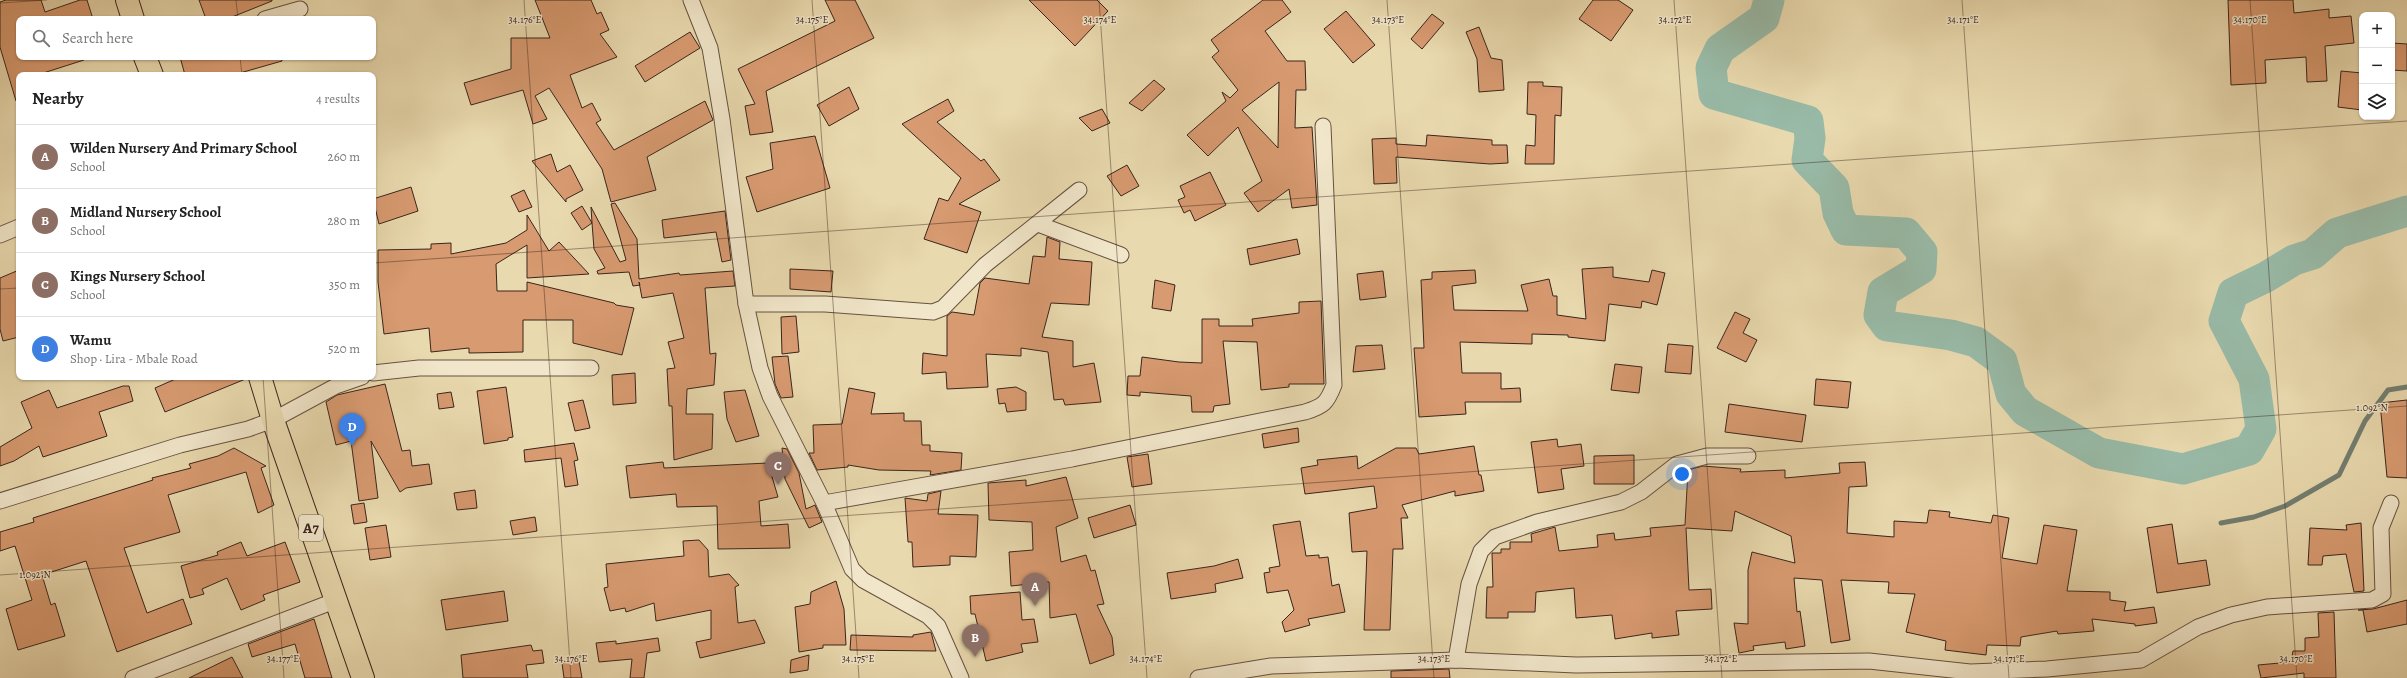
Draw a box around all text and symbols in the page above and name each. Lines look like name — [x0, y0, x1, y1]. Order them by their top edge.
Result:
map controls — [2359, 12, 2395, 120]
button: + — [2359, 12, 2395, 48]
text: 34.176°E — [509, 13, 542, 26]
text: 34.175°E — [796, 13, 828, 26]
text: 34.174°E — [1084, 13, 1116, 26]
text: 34.173°E — [1372, 13, 1404, 26]
text: 34.172°E — [1658, 13, 1692, 26]
text: 34.171°E — [1947, 13, 1979, 26]
text: 34.170°E — [2233, 13, 2267, 26]
search box — [16, 16, 376, 60]
icon: search — [30, 27, 52, 49]
text: Search here — [62, 28, 133, 48]
button: − — [2359, 48, 2395, 84]
button: layers — [2359, 84, 2395, 120]
text: Nearby — [32, 87, 83, 110]
text: 4 results — [316, 90, 360, 107]
text: Wilden Nursery And Primary School — [70, 138, 297, 158]
text: A — [41, 148, 49, 165]
text: 260 m — [327, 148, 360, 165]
text: School — [70, 158, 105, 175]
text: Midland Nursery School — [70, 202, 221, 222]
text: B — [41, 212, 49, 229]
text: 280 m — [327, 212, 360, 229]
text: School — [70, 222, 105, 239]
text: Kings Nursery School — [70, 266, 205, 286]
text: C — [41, 276, 49, 293]
text: 350 m — [329, 276, 360, 293]
text: School — [70, 286, 105, 303]
text: Wamu — [70, 330, 111, 350]
text: D — [40, 340, 50, 357]
text: 520 m — [328, 340, 360, 357]
text: Shop · Lira - Mbale Road — [70, 350, 198, 367]
text: 1.092°N — [2356, 401, 2388, 414]
pin: D — [339, 413, 365, 446]
pin: C — [765, 452, 791, 485]
your location — [1672, 464, 1692, 484]
road number: A7 — [299, 515, 323, 541]
text: 1.092°N — [19, 568, 51, 581]
pin: A — [1022, 573, 1048, 606]
pin: B — [962, 624, 988, 657]
text: 34.177°E — [267, 652, 299, 665]
text: 34.176°E — [555, 652, 588, 665]
text: 34.175°E — [842, 652, 874, 665]
text: 34.174°E — [1130, 652, 1162, 665]
text: 34.173°E — [1418, 652, 1450, 665]
text: 34.172°E — [1704, 652, 1738, 665]
text: 34.171°E — [1993, 652, 2025, 665]
text: 34.170°E — [2279, 652, 2313, 665]

